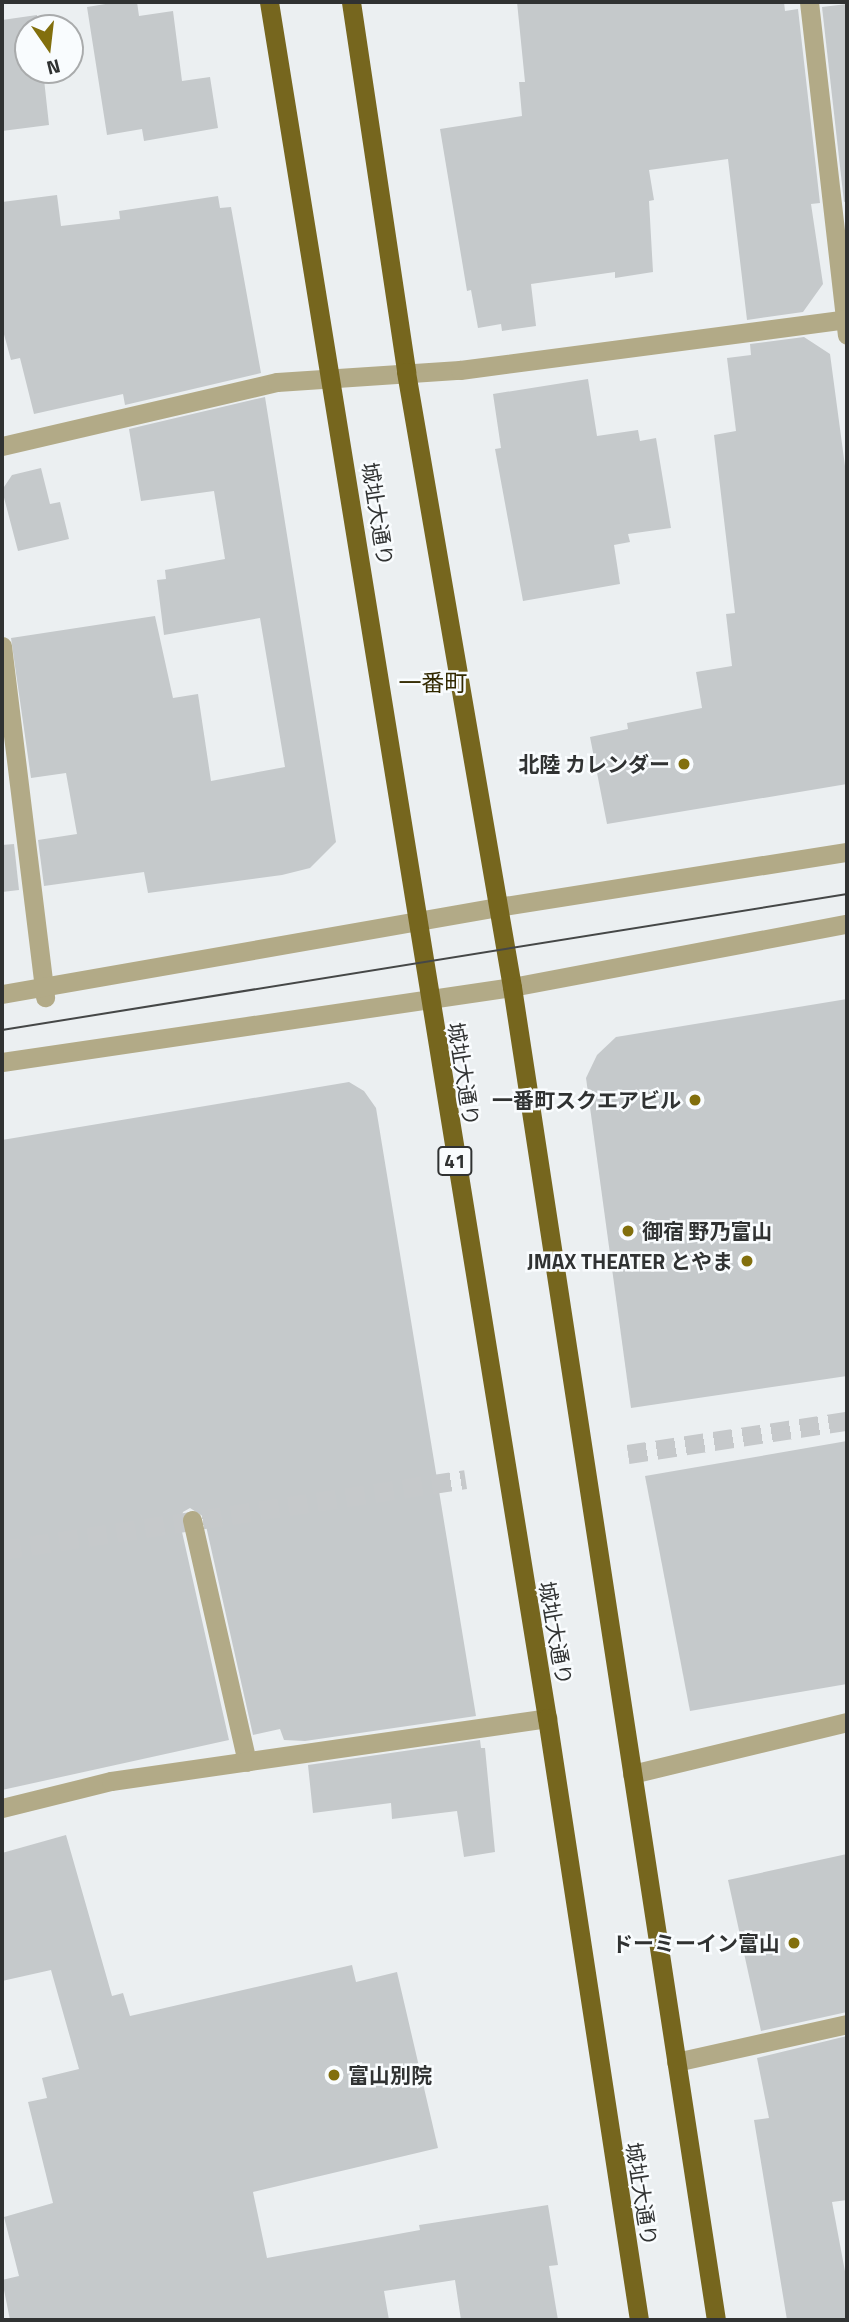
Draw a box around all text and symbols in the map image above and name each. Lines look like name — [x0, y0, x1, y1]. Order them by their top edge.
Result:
north arrow — [14, 14, 84, 84]
text: N — [44, 52, 64, 84]
street label: 城址大通り — [357, 460, 399, 568]
district label: 一番町 — [399, 669, 467, 697]
place label: 北陸 カレンダー — [518, 751, 670, 777]
marker: 北陸 カレンダー — [676, 756, 692, 772]
street label: 城址大通り — [443, 1020, 485, 1128]
place label: 一番町スクエアビル — [492, 1087, 681, 1113]
marker: 一番町スクエアビル — [687, 1092, 703, 1108]
road number: 41 — [436, 1146, 474, 1176]
place label: 御宿 野乃富山 — [642, 1218, 773, 1244]
marker: 御宿 野乃富山 — [620, 1223, 636, 1239]
place label: JMAX THEATER とやま — [527, 1248, 733, 1274]
marker: JMAX THEATER とやま — [739, 1253, 755, 1269]
street label: 城址大通り — [534, 1579, 578, 1687]
place label: ドーミーイン富山 — [612, 1930, 780, 1956]
marker: ドーミーイン富山 — [786, 1935, 802, 1951]
place label: 富山別院 — [348, 2062, 432, 2088]
marker: 富山別院 — [326, 2067, 342, 2083]
street label: 城址大通り — [621, 2140, 663, 2248]

